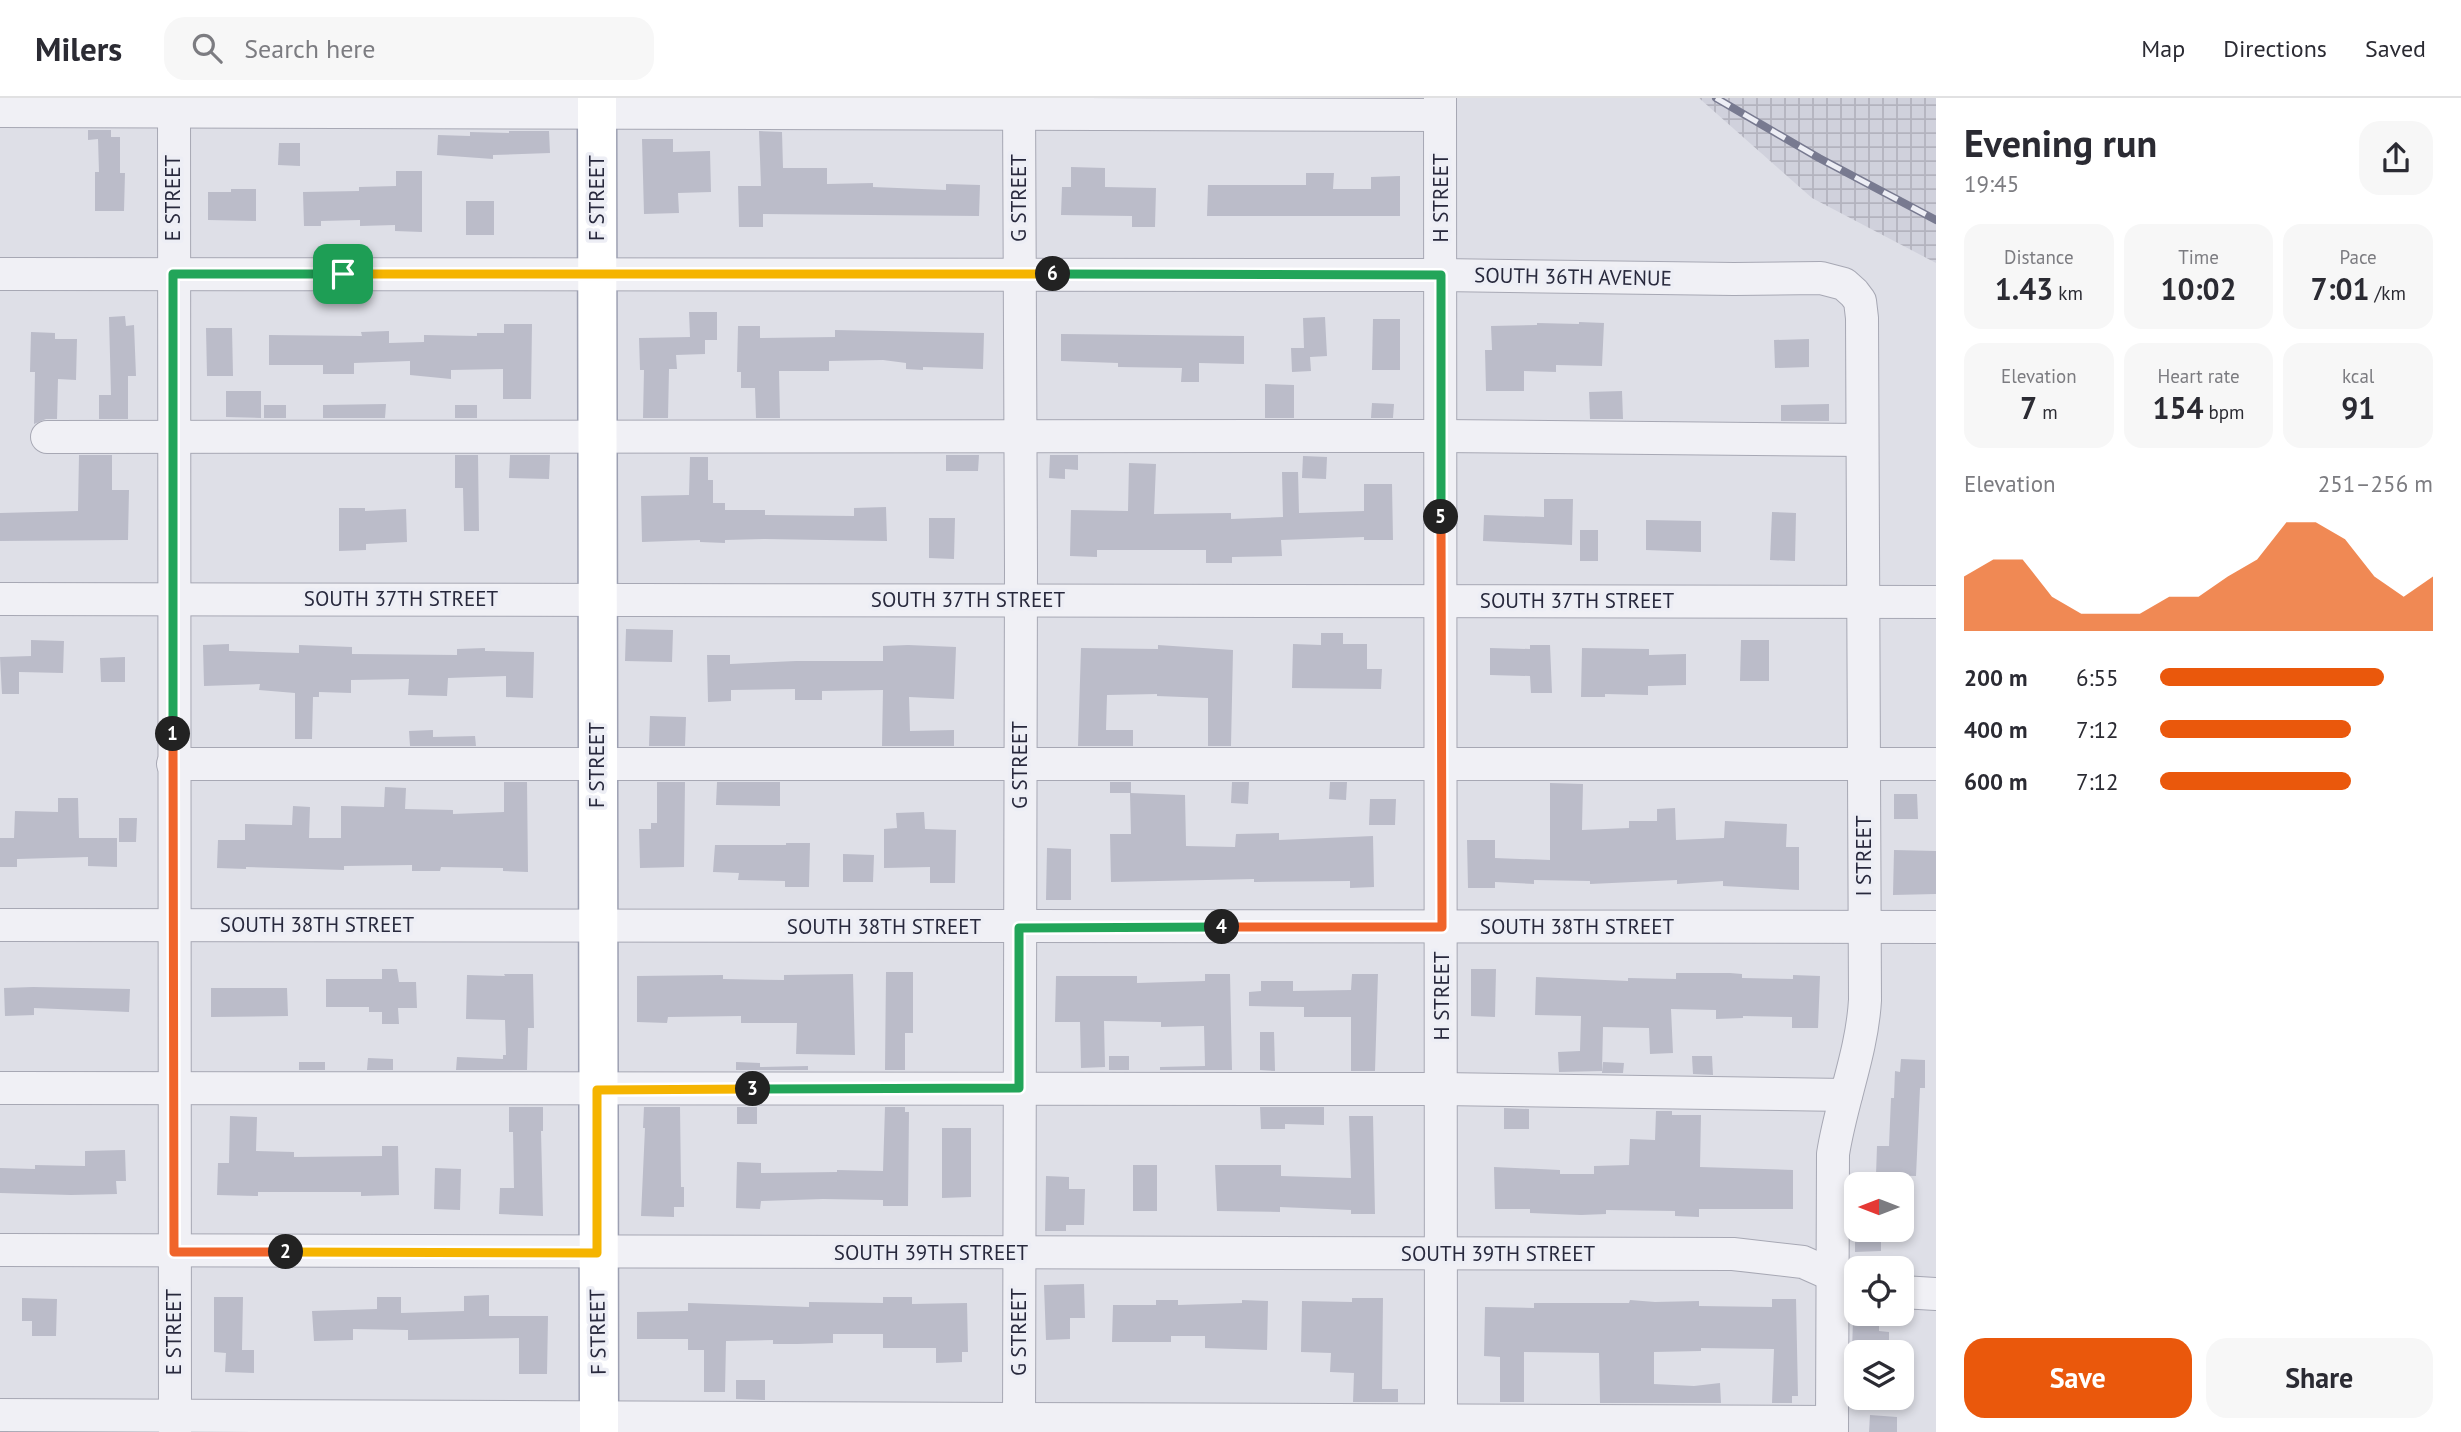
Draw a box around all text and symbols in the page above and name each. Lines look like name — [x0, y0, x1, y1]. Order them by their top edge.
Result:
search box — [164, 17, 654, 80]
text: Milers — [35, 27, 122, 70]
icon: search — [188, 29, 226, 67]
text: Search here — [244, 32, 375, 65]
text: Map — [2141, 33, 2185, 64]
text: Directions — [2223, 33, 2327, 64]
text: Saved — [2365, 33, 2426, 64]
text: Evening run — [1964, 118, 2157, 167]
button: share — [2359, 121, 2433, 195]
street label: H STREET — [1427, 153, 1454, 243]
street label: E STREET — [159, 154, 186, 241]
street label: G STREET — [1005, 154, 1032, 242]
street label: F STREET — [583, 155, 610, 241]
text: 19:45 — [1964, 169, 2019, 198]
pin — [313, 244, 373, 304]
text: Distance — [2004, 245, 2074, 269]
text: Time — [2178, 245, 2219, 269]
text: Pace — [2340, 245, 2377, 269]
icon: arrive — [324, 255, 362, 293]
pin: 6 — [1036, 256, 1070, 292]
text: 6 — [1047, 261, 1058, 285]
street label: SOUTH 36TH AVENUE — [1474, 261, 1672, 292]
text: 1.43 — [1995, 269, 2053, 308]
text: 10:02 — [2160, 269, 2237, 308]
text: 7:01 — [2310, 269, 2370, 308]
text: km — [2053, 281, 2083, 305]
text: /km — [2370, 281, 2406, 305]
text: Elevation — [2001, 364, 2077, 388]
text: Heart rate — [2157, 364, 2240, 388]
text: kcal — [2342, 364, 2374, 388]
text: 7 — [2020, 388, 2037, 427]
text: 154 — [2152, 388, 2203, 427]
text: 91 — [2341, 388, 2375, 427]
text: m — [2037, 400, 2058, 424]
text: bpm — [2203, 400, 2245, 424]
text: Elevation — [1964, 469, 2056, 498]
text: 251–256 m — [2318, 469, 2433, 498]
pin: 5 — [1424, 500, 1458, 534]
text: 5 — [1435, 504, 1446, 528]
street label: SOUTH 37TH STREET — [304, 585, 499, 612]
street label: SOUTH 37TH STREET — [871, 586, 1066, 613]
street label: SOUTH 37TH STREET — [1480, 587, 1675, 614]
text: 200 m — [1964, 663, 2027, 692]
text: 6:55 — [2076, 663, 2119, 692]
text: 400 m — [1964, 715, 2027, 744]
text: 7:12 — [2076, 715, 2119, 744]
pin: 1 — [156, 716, 190, 752]
text: 1 — [167, 721, 178, 745]
street label: G STREET — [1006, 721, 1033, 809]
street label: F STREET — [583, 722, 610, 808]
text: 600 m — [1964, 767, 2027, 796]
text: 7:12 — [2076, 767, 2119, 796]
street label: I STREET — [1850, 815, 1877, 897]
pin: 4 — [1204, 910, 1240, 944]
street label: SOUTH 38TH STREET — [220, 911, 415, 938]
street label: SOUTH 38TH STREET — [787, 913, 982, 940]
street label: SOUTH 38TH STREET — [1480, 913, 1675, 940]
text: 4 — [1216, 914, 1227, 938]
street label: H STREET — [1428, 951, 1455, 1041]
pin: 3 — [736, 1072, 770, 1107]
text: 3 — [747, 1076, 758, 1100]
north arrow — [1844, 1172, 1914, 1242]
map controls — [1844, 1172, 1914, 1410]
pin: 2 — [268, 1234, 304, 1270]
text: 2 — [280, 1239, 291, 1263]
street label: SOUTH 39TH STREET — [834, 1239, 1029, 1266]
street label: SOUTH 39TH STREET — [1401, 1240, 1596, 1267]
button: locate — [1844, 1256, 1914, 1326]
street label: E STREET — [160, 1288, 187, 1375]
street label: F STREET — [583, 1288, 612, 1375]
street label: G STREET — [1005, 1288, 1032, 1376]
button: Save — [1964, 1338, 2192, 1418]
button: Share — [2206, 1338, 2433, 1418]
button: layers — [1844, 1340, 1914, 1410]

